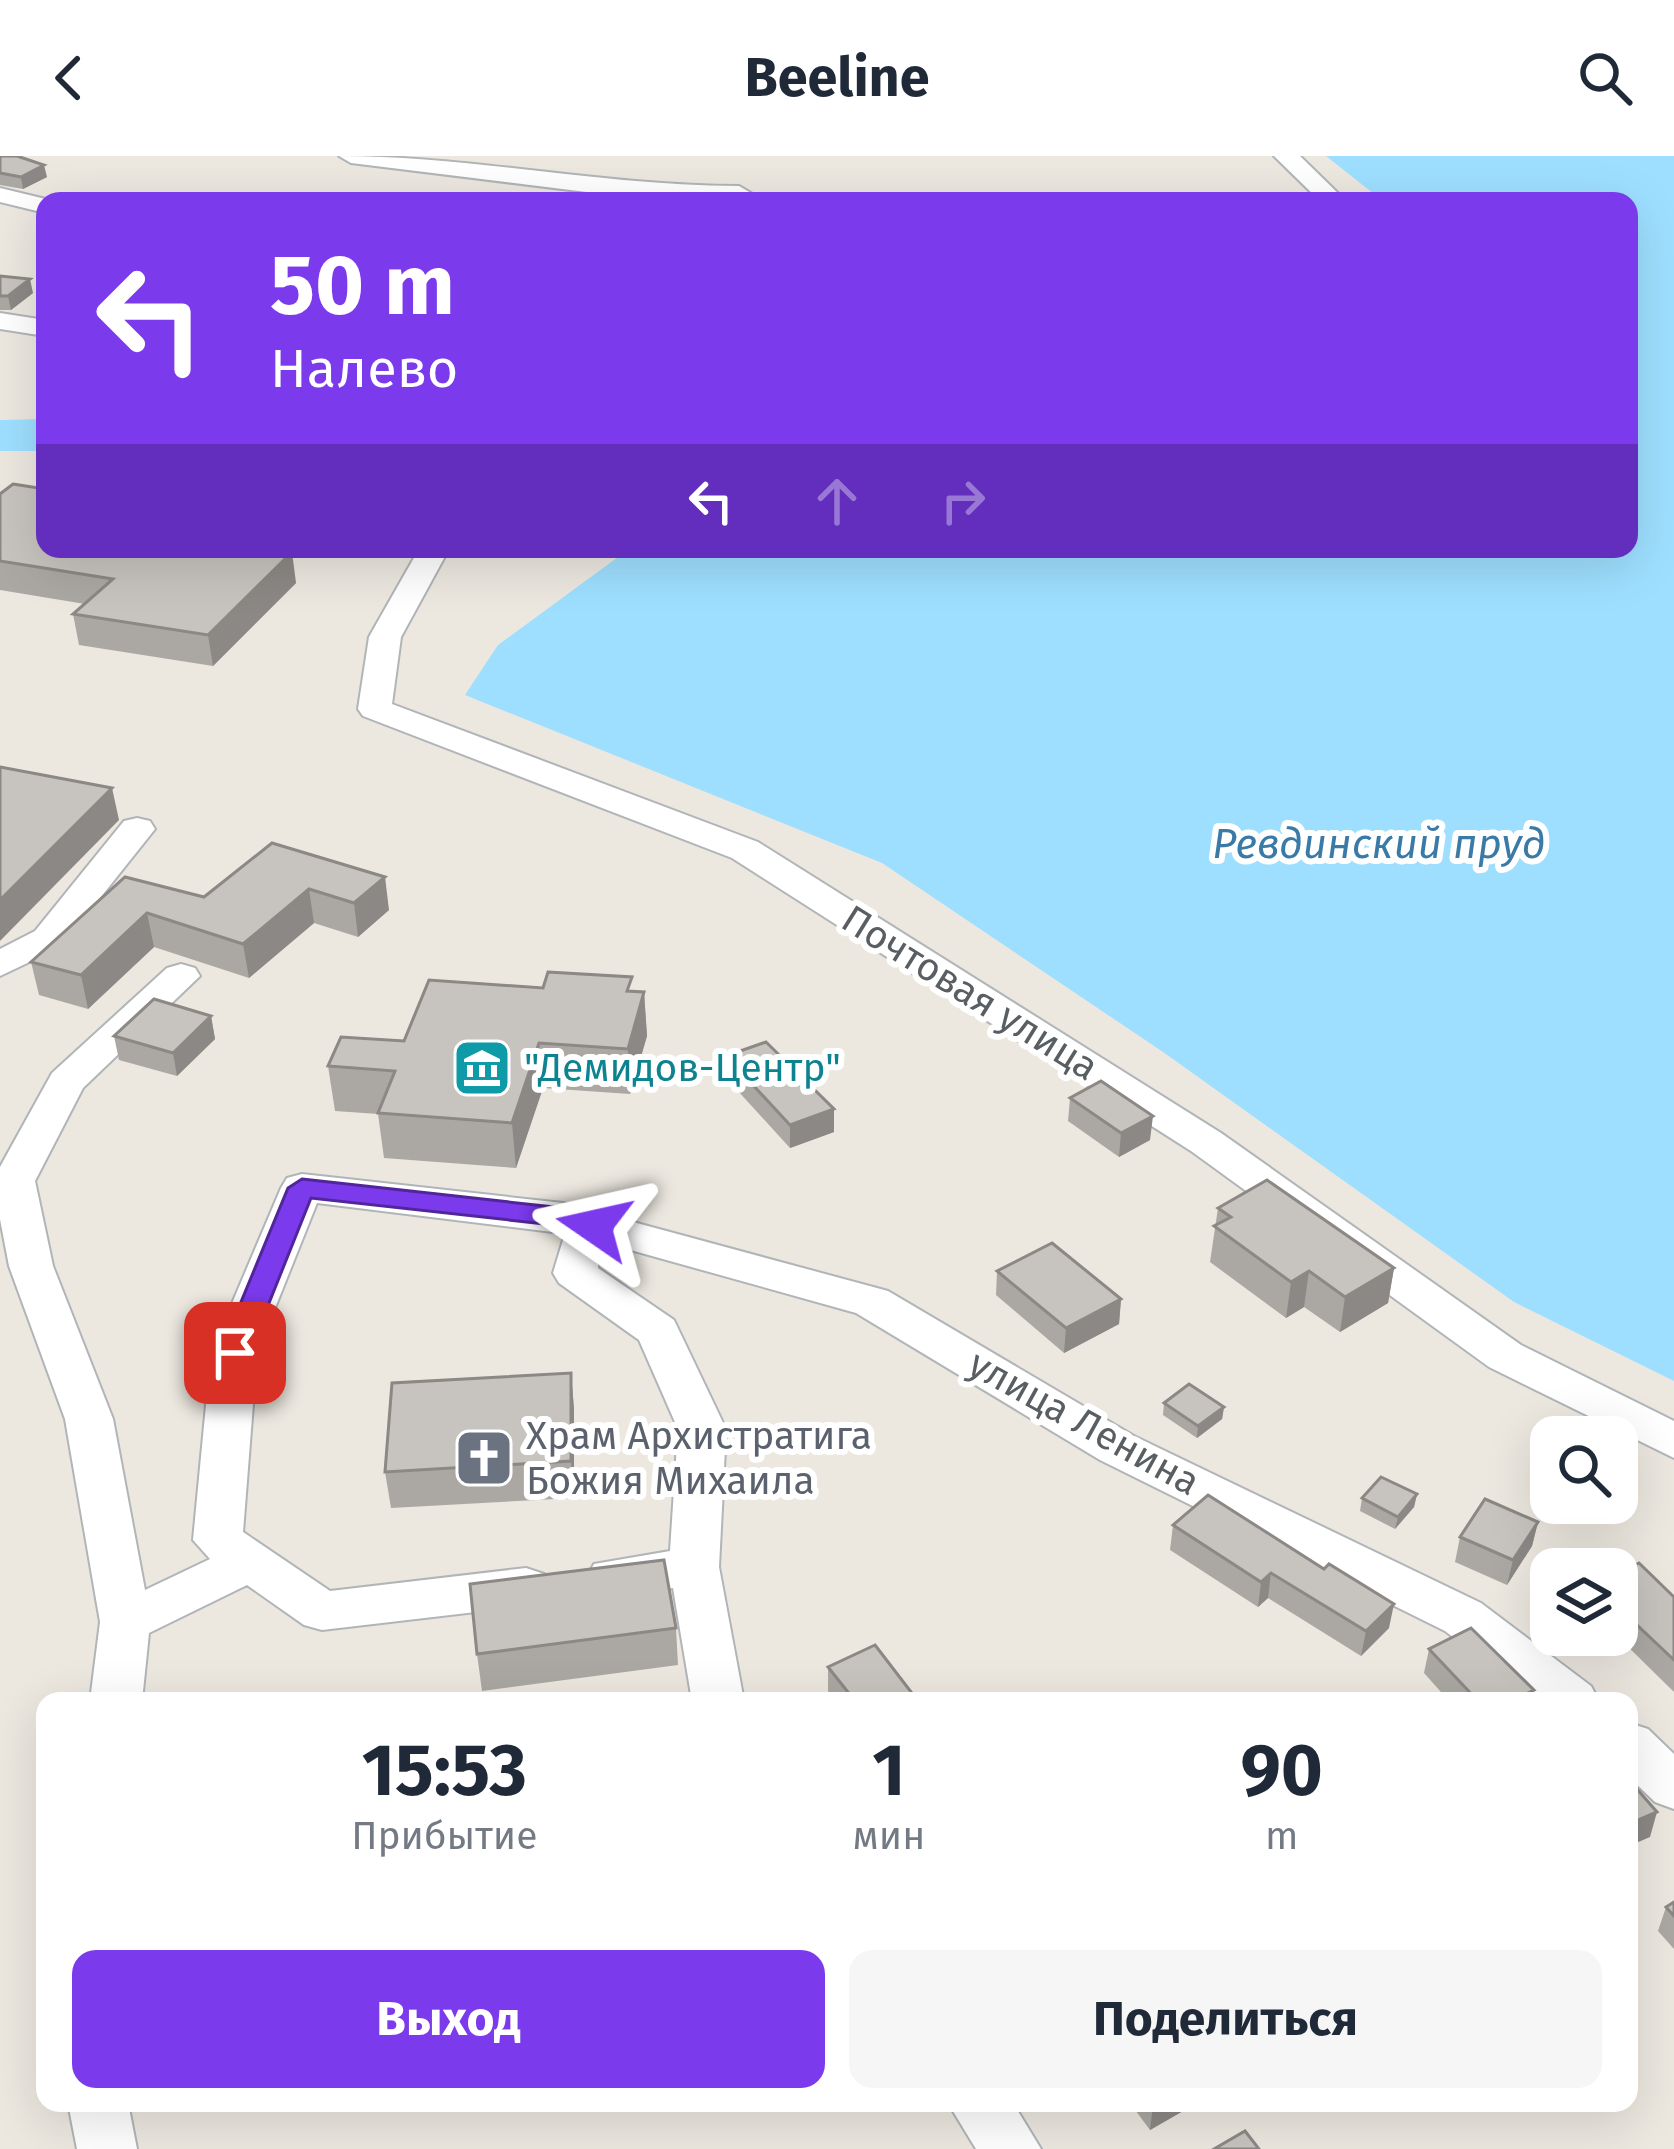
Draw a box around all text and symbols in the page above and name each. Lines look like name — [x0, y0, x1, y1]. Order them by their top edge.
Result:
icon: back — [36, 45, 102, 111]
icon: search — [1572, 45, 1638, 111]
text: Beeline — [744, 46, 930, 110]
text: 50 m — [270, 235, 455, 336]
icon: left — [72, 240, 228, 396]
text: Налево — [270, 337, 458, 401]
icon: left — [678, 468, 744, 534]
icon: ahead — [804, 468, 870, 534]
icon: right — [930, 468, 996, 534]
water label: Ревдинский пруд — [1212, 819, 1546, 869]
street label: Почтовая улица — [833, 896, 1107, 1090]
museum icon: "Демидов-Центр" — [451, 1037, 513, 1099]
place label: "Демидов-Центр" — [524, 1045, 841, 1091]
position arrow — [531, 1163, 657, 1289]
pin — [184, 1302, 286, 1404]
icon: arrive — [202, 1320, 268, 1386]
street label: улица Ленина — [961, 1341, 1207, 1505]
place label: Храм Архистратига Божия Михаила — [526, 1413, 872, 1504]
map controls — [1530, 1416, 1638, 1656]
button: search — [1530, 1416, 1638, 1524]
church icon: Храм Архистратига Божия Михаила — [453, 1427, 515, 1489]
button: layers — [1530, 1548, 1638, 1656]
text: 15:53 — [362, 1728, 527, 1814]
text: 1 — [872, 1728, 906, 1814]
text: 90 — [1240, 1728, 1323, 1814]
text: Прибытие — [351, 1813, 537, 1859]
text: мин — [853, 1813, 925, 1859]
text: m — [1265, 1813, 1298, 1859]
button: Выход — [72, 1950, 825, 2088]
button: Поделиться — [849, 1950, 1602, 2088]

